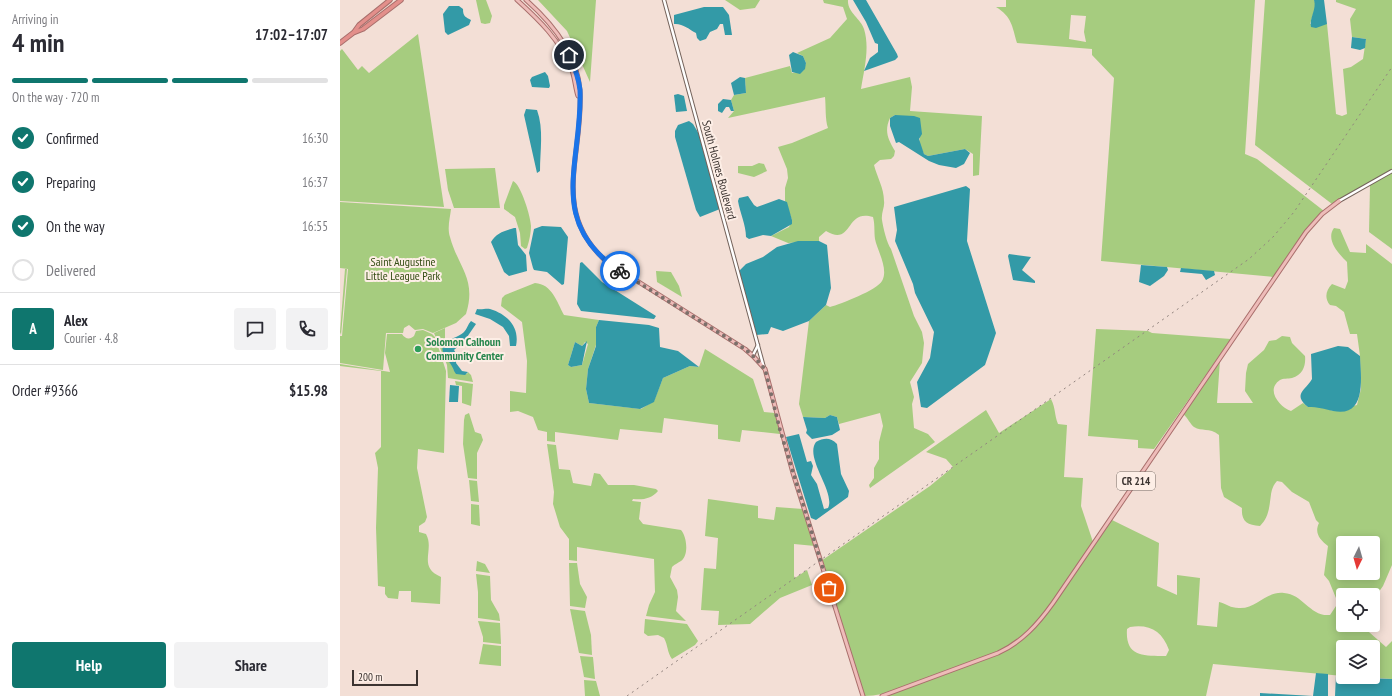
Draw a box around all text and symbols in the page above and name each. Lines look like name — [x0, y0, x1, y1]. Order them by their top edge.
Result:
text: Arriving in — [12, 11, 59, 28]
text: 17:02–17:07 — [255, 25, 328, 44]
text: 4 min — [12, 26, 65, 59]
pin — [552, 38, 586, 72]
icon: home — [558, 44, 580, 66]
text: On the way · 720 m — [12, 89, 99, 106]
street label: South Holmes Boulevard — [699, 119, 740, 221]
icon: check — [12, 127, 34, 149]
text: Confirmed — [46, 129, 99, 148]
text: 16:30 — [302, 130, 328, 147]
icon: check — [12, 171, 34, 193]
text: Preparing — [46, 173, 96, 192]
text: 16:37 — [302, 174, 328, 191]
icon: check — [12, 215, 34, 237]
text: On the way — [46, 217, 105, 236]
text: 16:55 — [302, 218, 328, 235]
courier — [600, 251, 640, 291]
park label: Saint Augustine Little League Park — [366, 254, 441, 283]
icon: bike — [609, 260, 631, 282]
text: Delivered — [46, 261, 96, 280]
button: chat — [234, 308, 276, 350]
button: phone — [286, 308, 328, 350]
text: Alex — [64, 311, 88, 330]
text: A — [29, 319, 37, 338]
text: Courier · 4.8 — [64, 330, 118, 347]
place label: Solomon Calhoun Community Center — [426, 334, 504, 363]
marker: Solomon Calhoun Community Center — [413, 344, 423, 354]
text: Order #9366 — [12, 381, 78, 400]
text: $15.98 — [289, 381, 328, 400]
road number: CR 214 — [1117, 472, 1155, 490]
north arrow — [1336, 536, 1380, 580]
map controls — [1336, 536, 1380, 684]
pin — [812, 571, 846, 605]
icon: bag — [818, 577, 840, 599]
button: locate — [1336, 588, 1380, 632]
button: layers — [1336, 640, 1380, 684]
button: Help — [12, 642, 166, 688]
button: Share — [174, 642, 328, 688]
scale bar — [352, 668, 418, 687]
text: 200 m — [358, 670, 382, 684]

